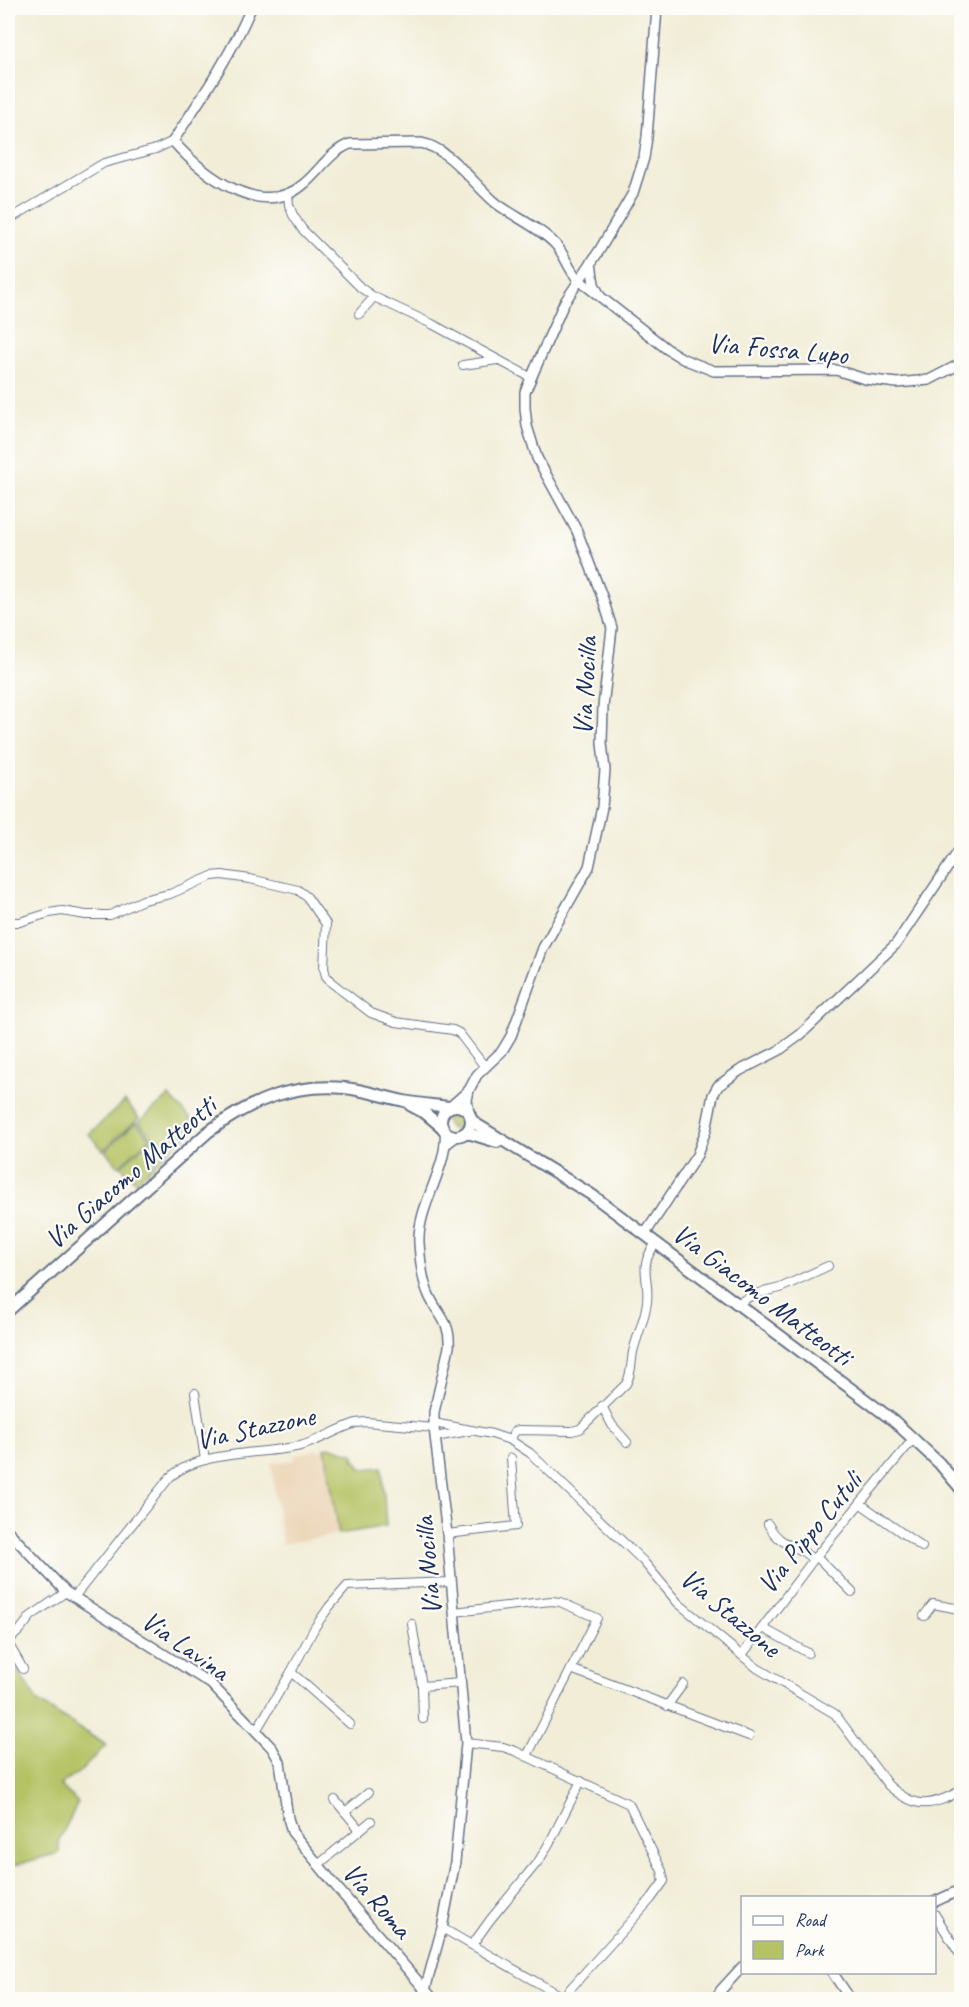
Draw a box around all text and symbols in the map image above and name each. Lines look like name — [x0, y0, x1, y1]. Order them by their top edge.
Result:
street label: Via Fossa Lupo — [707, 325, 851, 372]
street label: Via Nocilla — [564, 634, 605, 736]
street label: Via Giacomo Matteotti — [37, 1086, 226, 1256]
street label: Via Giacomo Matteotti — [666, 1216, 862, 1376]
street label: Via Stazzone — [193, 1397, 320, 1457]
street label: Via Pippo Cutuli — [750, 1461, 872, 1600]
street label: Via Nocilla — [406, 1514, 449, 1617]
street label: Via Stazzone — [673, 1560, 790, 1666]
street label: Via Lavina — [135, 1603, 238, 1689]
street label: Via Roma — [335, 1855, 421, 1947]
legend — [741, 1896, 936, 1974]
text: Road — [795, 1909, 828, 1931]
text: Park — [795, 1939, 825, 1961]

